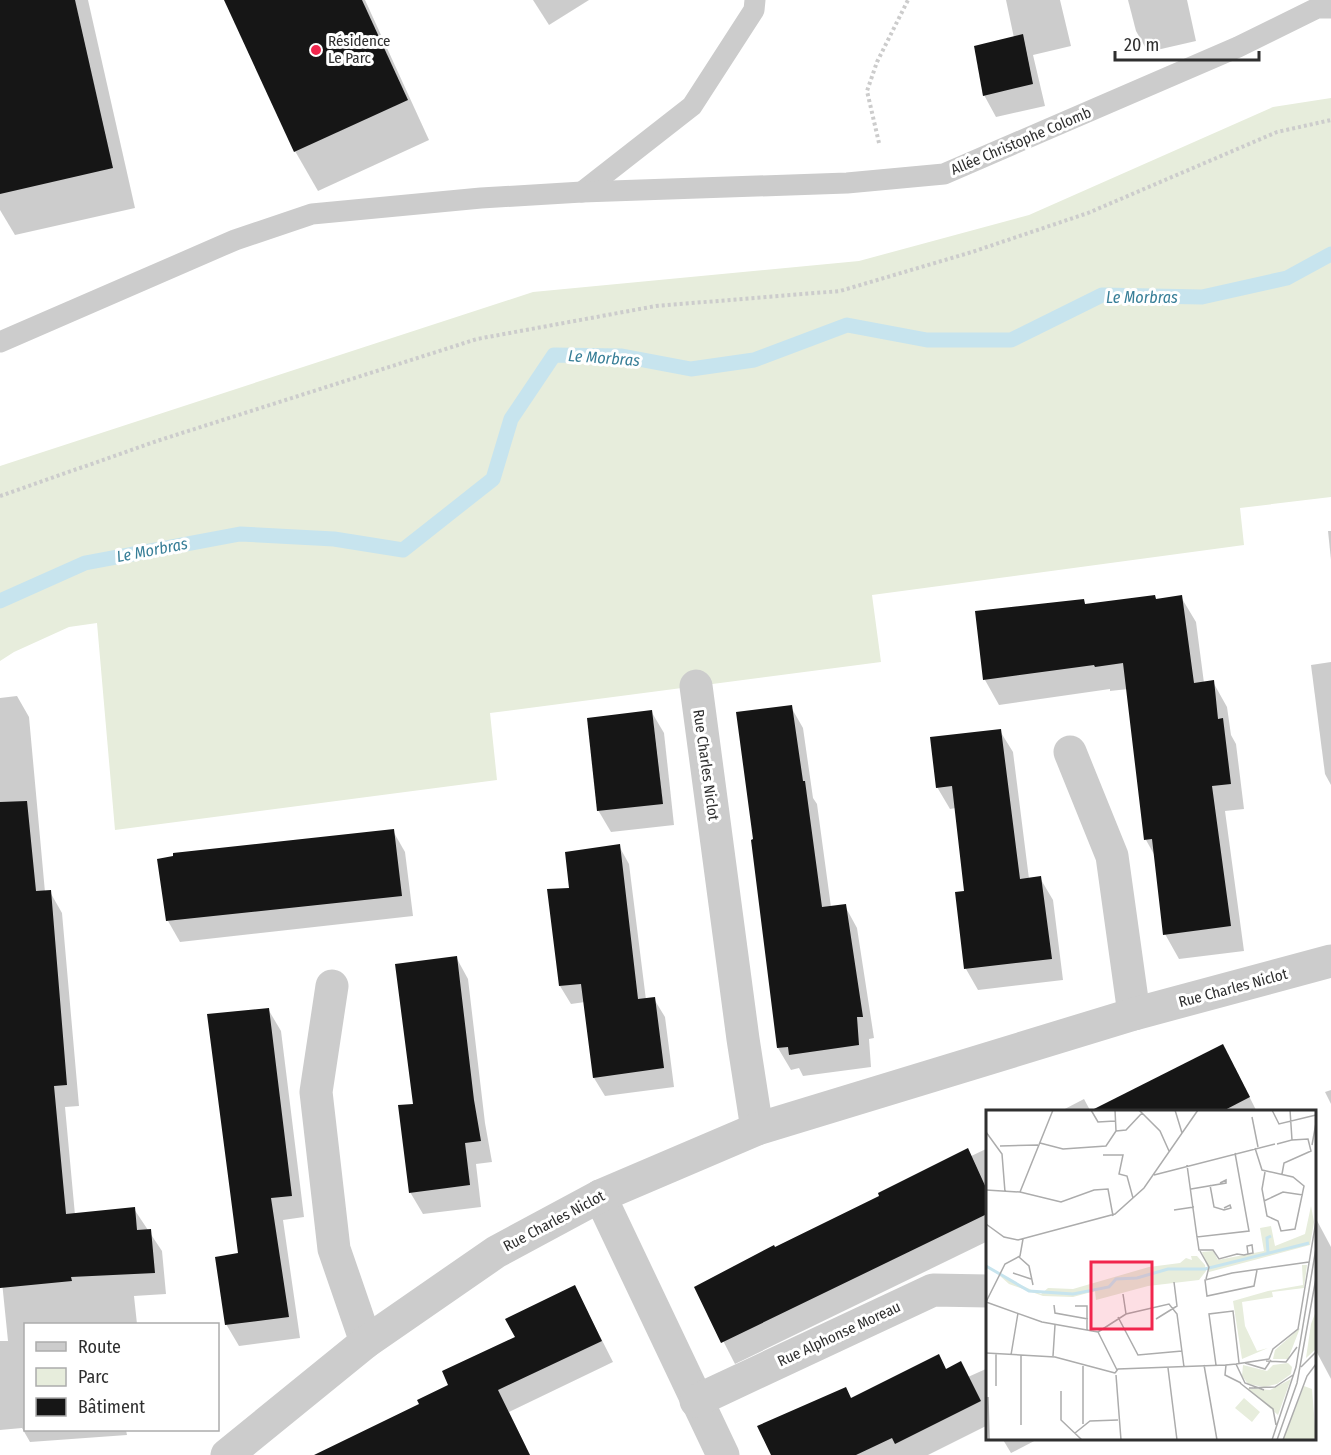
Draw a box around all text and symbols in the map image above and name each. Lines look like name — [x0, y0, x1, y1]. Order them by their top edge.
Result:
scale bar — [1115, 24, 1259, 62]
place label: Résidence Le Parc — [328, 32, 390, 67]
text: 20 m — [1124, 34, 1159, 56]
marker: Résidence Le Parc — [309, 43, 323, 57]
street label: Allée Christophe Colomb — [948, 103, 1094, 179]
water label: Le Morbras — [1106, 288, 1178, 307]
water label: Le Morbras — [568, 346, 641, 370]
water label: Le Morbras — [115, 534, 189, 566]
street label: Rue Charles Niclot — [689, 708, 723, 822]
street label: Rue Charles Niclot — [1177, 965, 1290, 1011]
inset map — [986, 1110, 1316, 1440]
street label: Rue Charles Niclot — [500, 1187, 608, 1255]
street label: Rue Alphonse Moreau — [775, 1298, 903, 1370]
legend — [24, 1323, 219, 1431]
text: Route — [78, 1336, 121, 1358]
text: Parc — [78, 1366, 109, 1388]
text: Bâtiment — [78, 1396, 145, 1418]

